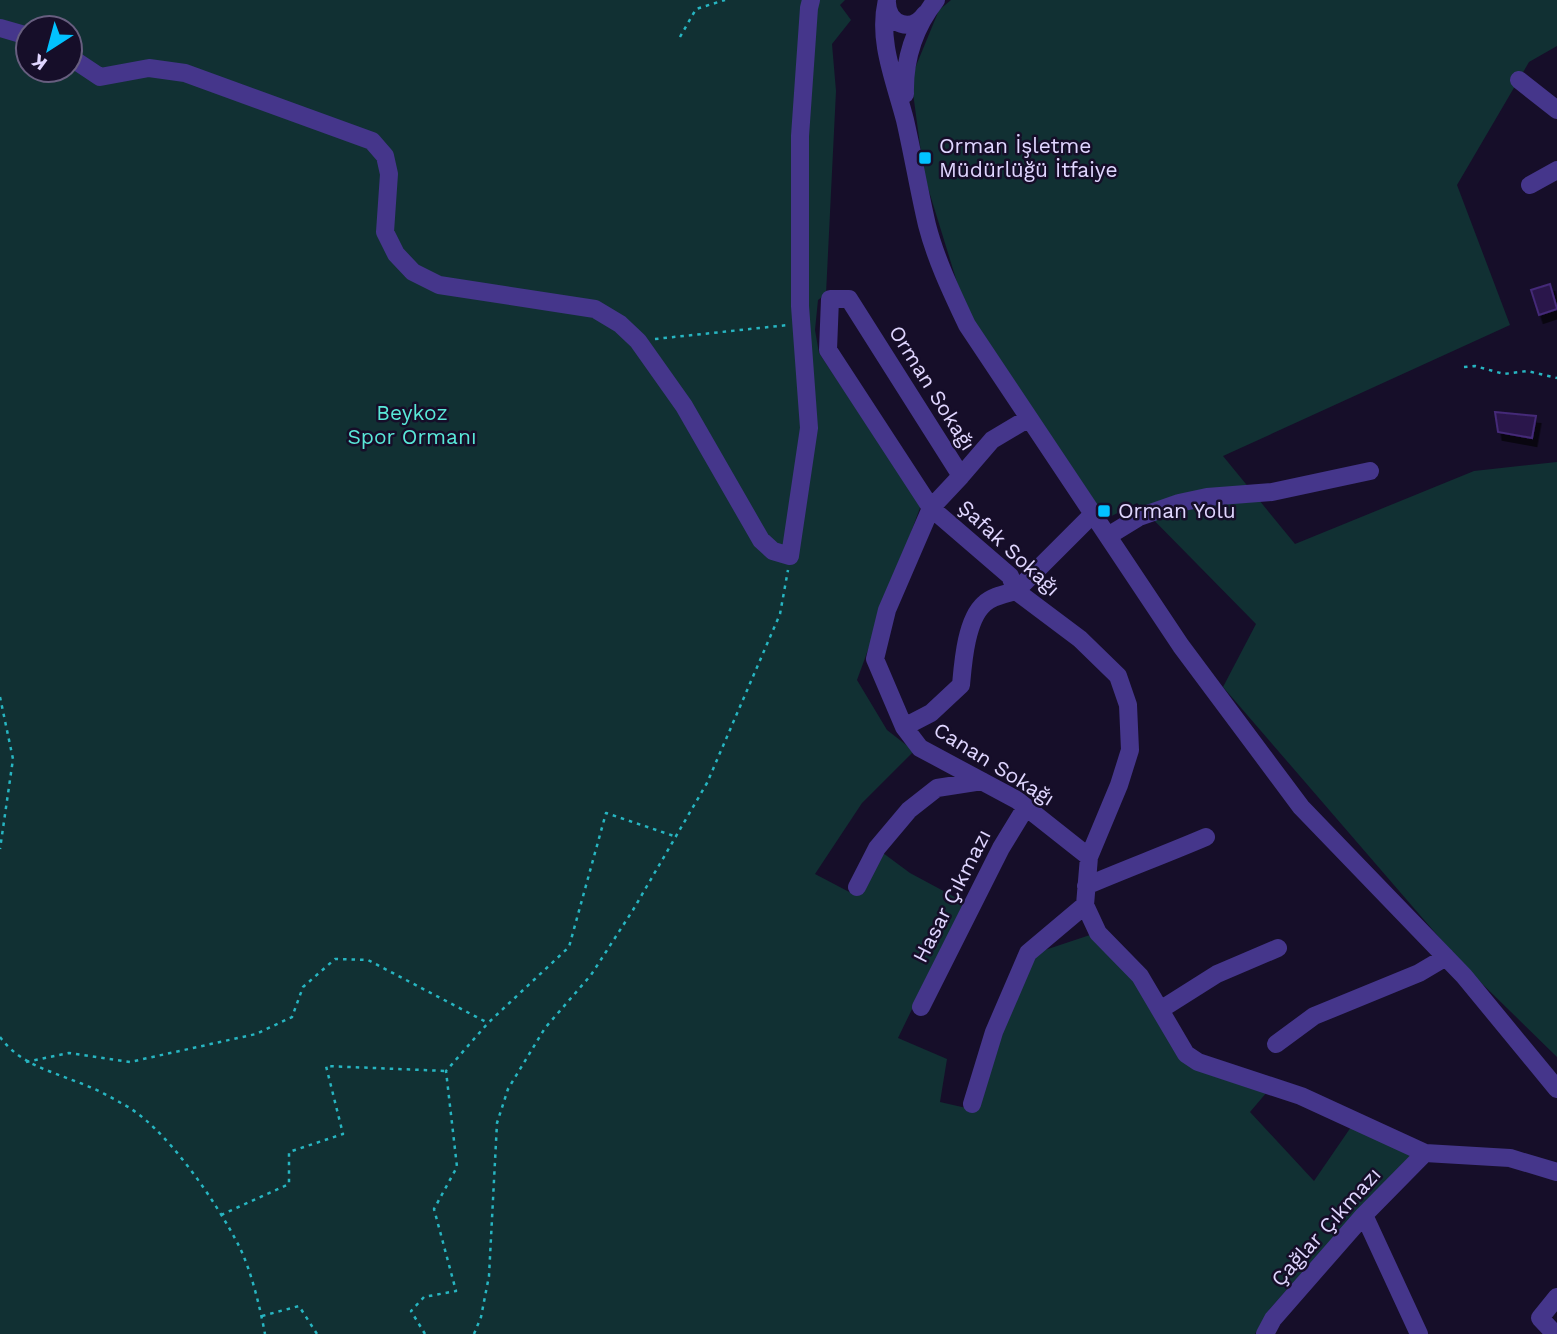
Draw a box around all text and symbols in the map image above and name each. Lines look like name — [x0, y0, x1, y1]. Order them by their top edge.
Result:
north arrow — [14, 14, 84, 84]
text: K — [27, 49, 51, 76]
place label: Orman İşletme Müdürlüğü İtfaiye — [939, 133, 1118, 182]
marker: Orman İşletme Müdürlüğü İtfaiye — [917, 150, 933, 166]
street label: Orman Sokağı — [884, 321, 981, 455]
park label: Beykoz Spor Ormanı — [347, 400, 477, 449]
street label: Şafak Sokağı — [953, 494, 1065, 601]
place label: Orman Yolu — [1118, 498, 1236, 523]
marker: Orman Yolu — [1096, 503, 1112, 519]
street label: Canan Sokağı — [929, 716, 1059, 811]
street label: Hasar Çıkmazı — [907, 825, 996, 966]
street label: Çağlar Çıkmazı — [1266, 1162, 1386, 1291]

